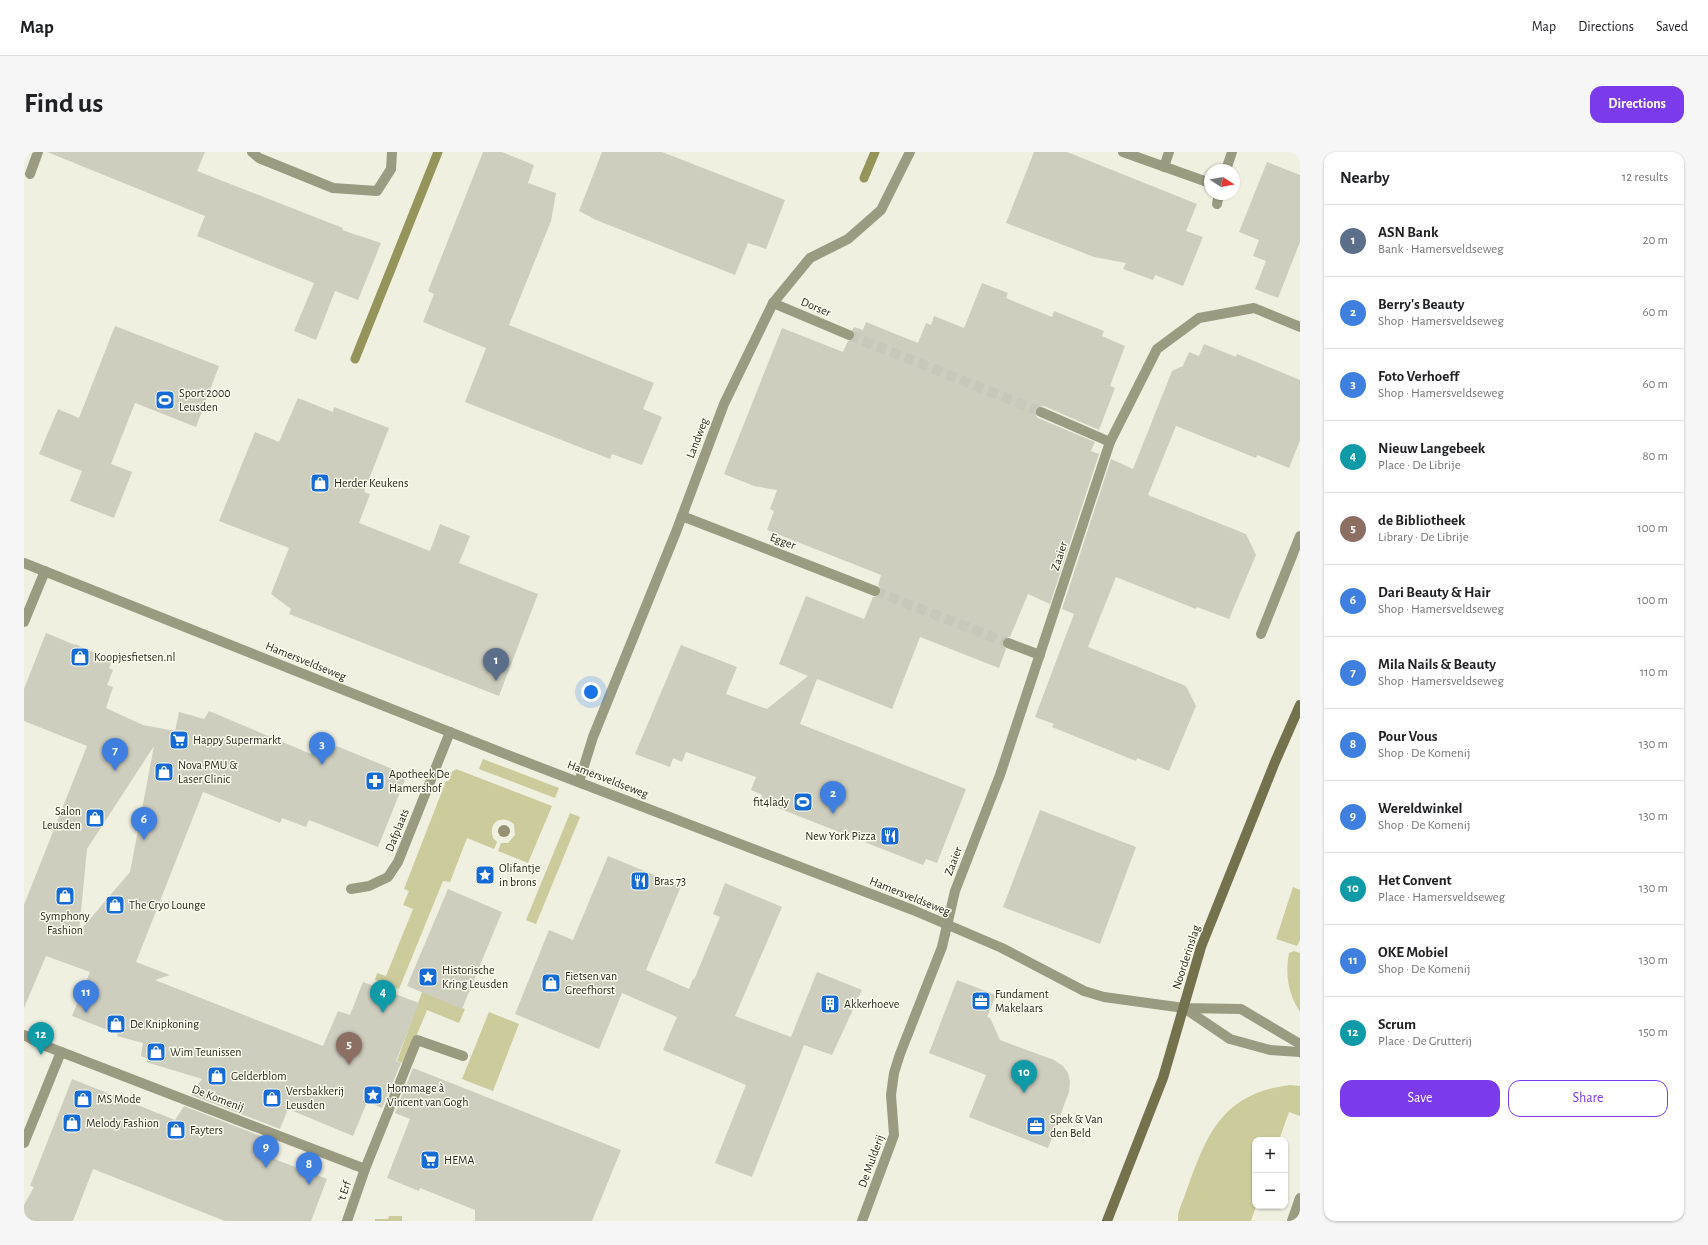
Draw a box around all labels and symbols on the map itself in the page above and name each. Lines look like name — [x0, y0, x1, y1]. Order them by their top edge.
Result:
north arrow — [1204, 164, 1240, 200]
street label: Dorser — [799, 295, 833, 319]
place label: Sport 2000 Leusden — [179, 387, 231, 413]
sports icon: Sport 2000 Leusden — [154, 389, 176, 411]
street label: Landweg — [684, 416, 710, 460]
shop icon: Herder Keukens — [309, 472, 331, 494]
place label: Herder Keukens — [334, 477, 408, 489]
street label: Egger — [769, 531, 798, 551]
street label: Zaaier — [1049, 540, 1069, 572]
street label: Hamersveldseweg — [264, 639, 348, 683]
shop icon: Koopjesfietsen.nl — [69, 646, 91, 668]
pin: 1 — [483, 648, 509, 681]
place label: Koopjesfietsen.nl — [94, 651, 175, 664]
your location — [581, 682, 601, 702]
supermarket icon: Happy Supermarkt — [168, 729, 190, 751]
pin: 3 — [309, 732, 335, 765]
place label: Happy Supermarkt — [193, 734, 281, 747]
pin: 7 — [102, 738, 128, 771]
street label: Hamersveldseweg — [566, 758, 650, 800]
place label: Nova PMU & Laser Clinic — [178, 759, 238, 785]
shop icon: Nova PMU & Laser Clinic — [153, 761, 175, 783]
place label: Apotheek De Hamershof — [389, 768, 450, 794]
pharmacy icon: Apotheek De Hamershof — [364, 770, 386, 792]
pin: 2 — [820, 781, 846, 814]
sports icon: fit4lady — [792, 791, 814, 813]
place label: fit4lady — [753, 796, 789, 809]
place label: Salon Leusden — [42, 805, 81, 831]
shop icon: Salon Leusden — [84, 807, 106, 829]
pin: 6 — [131, 807, 157, 840]
street label: Dafplaats — [383, 807, 411, 853]
restaurant icon: New York Pizza — [879, 825, 901, 847]
place label: New York Pizza — [805, 830, 876, 842]
street label: Zaaier — [942, 845, 964, 877]
place label: Olifantje in brons — [499, 862, 540, 888]
place icon: Olifantje in brons — [474, 864, 496, 886]
restaurant icon: Bras 73 — [629, 870, 651, 892]
street label: Hamersveldseweg — [868, 874, 952, 918]
place label: Bras 73 — [654, 875, 686, 887]
shop icon: Symphony Fashion — [54, 885, 76, 907]
shop icon: The Cryo Lounge — [104, 894, 126, 916]
place label: The Cryo Lounge — [129, 899, 206, 912]
place label: Symphony Fashion — [40, 910, 90, 936]
street label: Noorderinslag — [1170, 923, 1202, 991]
place label: Historische Kring Leusden — [442, 964, 508, 990]
place icon: Historische Kring Leusden — [417, 966, 439, 988]
place label: Fietsen van Greefhorst — [565, 970, 617, 996]
shop icon: Fietsen van Greefhorst — [540, 972, 562, 994]
pin: 11 — [73, 980, 99, 1013]
pin: 4 — [370, 980, 396, 1013]
place label: Fundament Makelaars — [995, 988, 1049, 1014]
office icon: Fundament Makelaars — [970, 990, 992, 1012]
building icon: Akkerhoeve — [819, 993, 841, 1015]
place label: Akkerhoeve — [844, 998, 899, 1010]
shop icon: De Knipkoning — [105, 1013, 127, 1035]
place label: De Knipkoning — [130, 1018, 199, 1030]
pin: 12 — [28, 1022, 54, 1055]
pin: 5 — [336, 1032, 362, 1065]
shop icon: Wim Teunissen — [145, 1041, 167, 1063]
place label: Wim Teunissen — [170, 1046, 242, 1058]
pin: 10 — [1011, 1060, 1037, 1093]
shop icon: Gelderblom — [206, 1065, 228, 1087]
place label: Gelderblom — [231, 1070, 287, 1082]
place label: Hommage à Vincent van Gogh — [387, 1082, 468, 1108]
street label: De Komenij — [190, 1083, 246, 1114]
place icon: Hommage à Vincent van Gogh — [362, 1084, 384, 1106]
place label: Versbakkerij Leusden — [286, 1085, 344, 1111]
shop icon: Versbakkerij Leusden — [261, 1087, 283, 1109]
shop icon: MS Mode — [72, 1088, 94, 1110]
place label: MS Mode — [97, 1093, 141, 1105]
shop icon: Melody Fashion — [61, 1112, 83, 1134]
place label: Spek & Van den Beld — [1050, 1113, 1103, 1139]
office icon: Spek & Van den Beld — [1025, 1115, 1047, 1137]
place label: Melody Fashion — [86, 1117, 159, 1130]
shop icon: Fayters — [165, 1119, 187, 1141]
place label: Fayters — [190, 1124, 223, 1137]
street label: De Mulderij — [856, 1133, 887, 1189]
pin: 9 — [253, 1135, 279, 1168]
supermarket icon: HEMA — [419, 1149, 441, 1171]
pin: 8 — [296, 1152, 322, 1185]
place label: HEMA — [444, 1154, 474, 1166]
street label: 't Erf — [335, 1178, 353, 1203]

